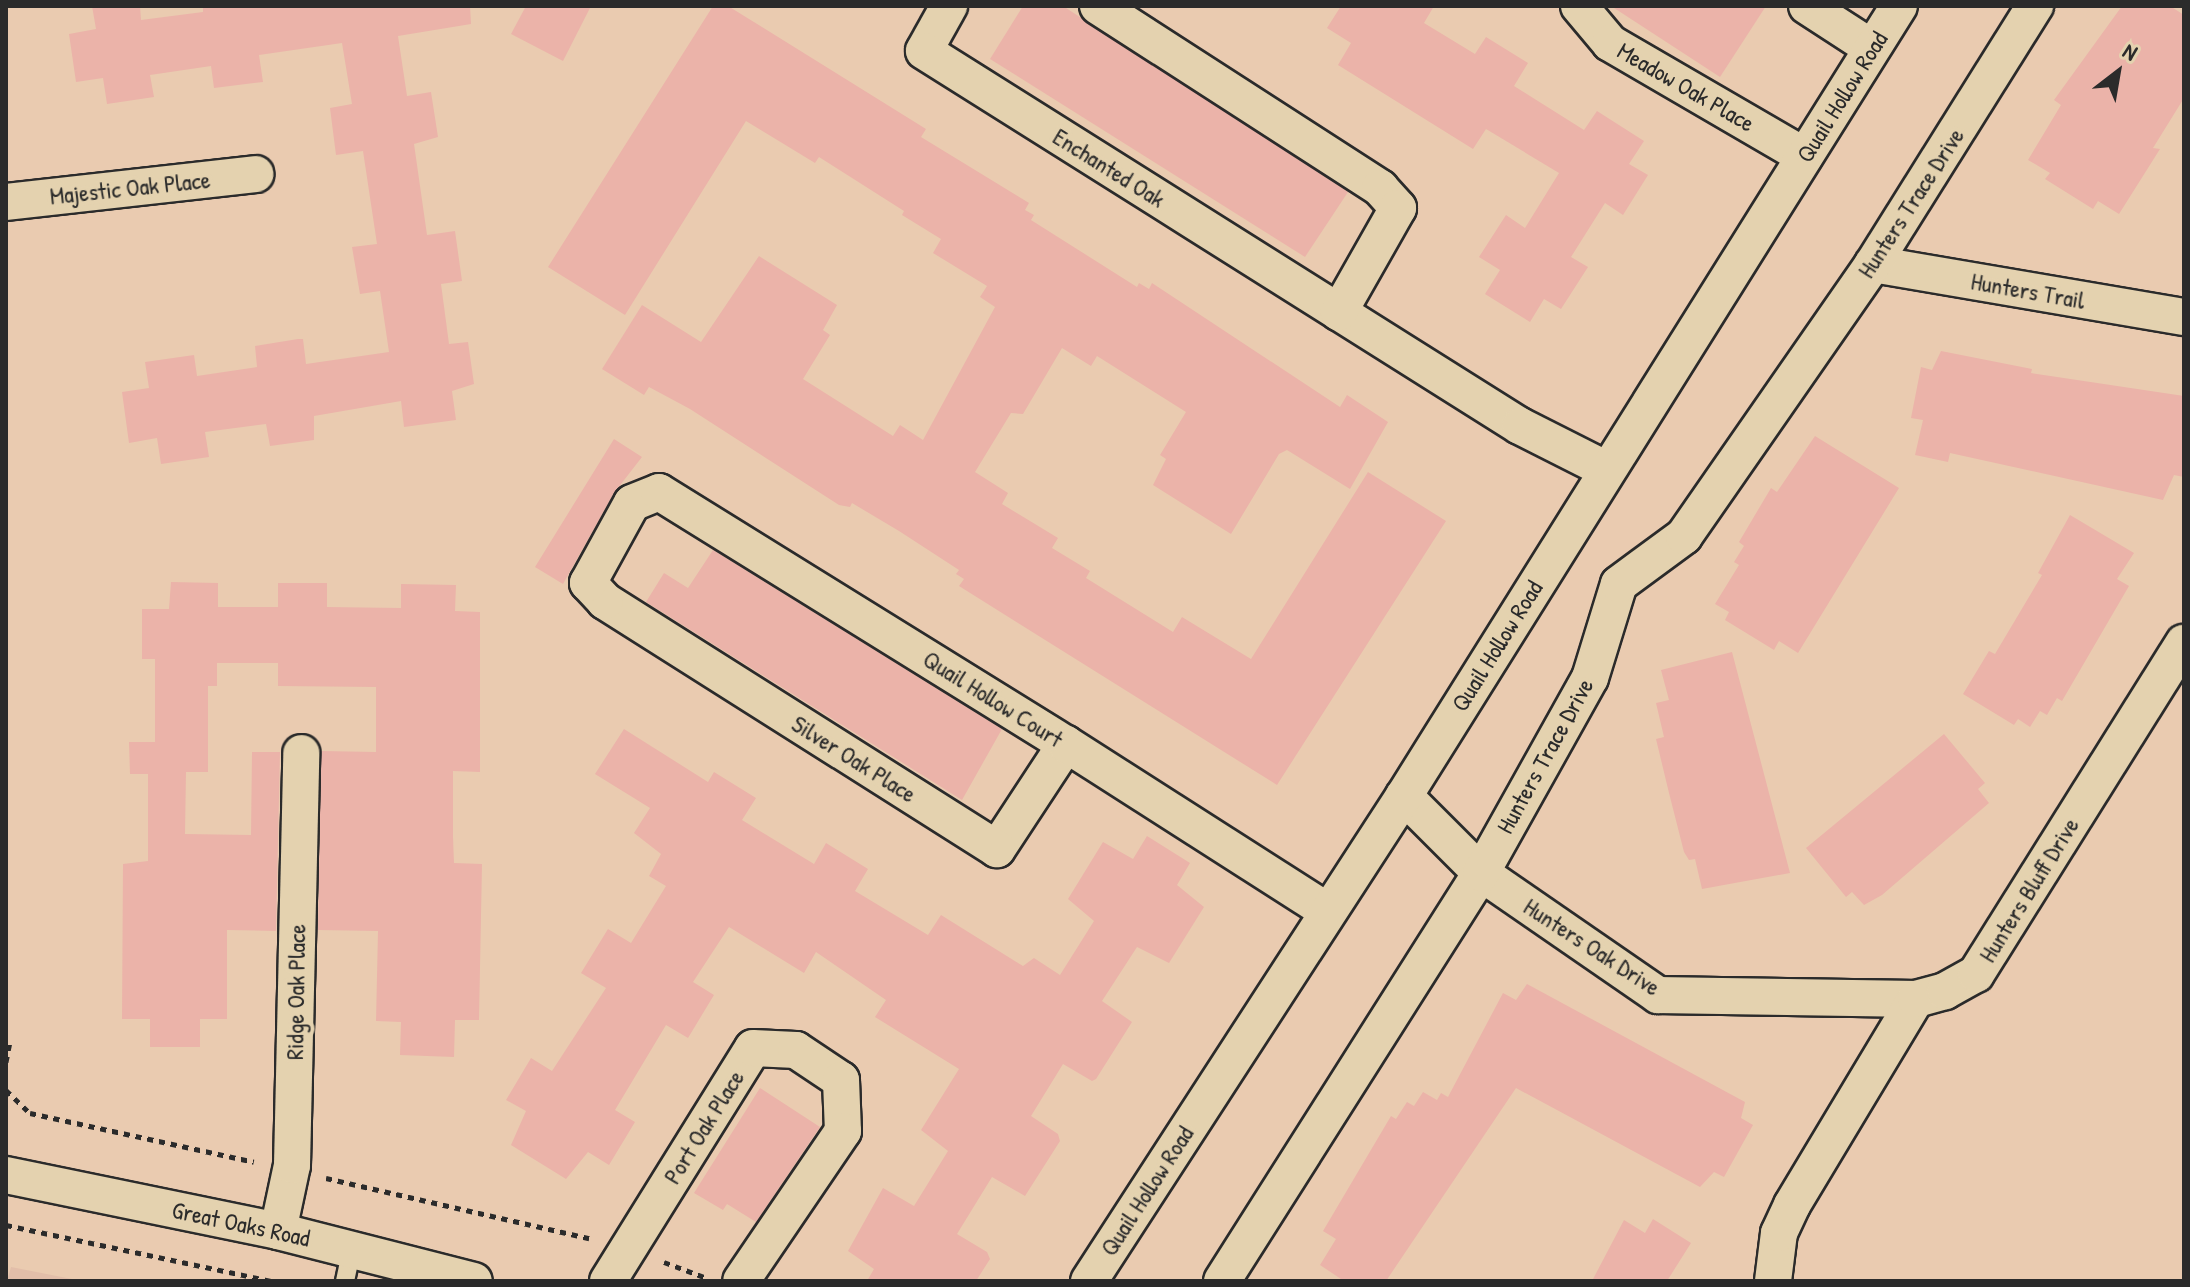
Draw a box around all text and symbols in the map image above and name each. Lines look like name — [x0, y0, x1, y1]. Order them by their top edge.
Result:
street label: Quail Hollow Road — [1790, 26, 1894, 168]
north arrow — [2078, 32, 2158, 112]
street label: Meadow Oak Place — [1612, 36, 1760, 138]
text: N — [2118, 36, 2143, 67]
street label: Enchanted Oak — [1048, 122, 1170, 214]
street label: Hunters Trace Drive — [1852, 123, 1970, 283]
street label: Majestic Oak Place — [48, 165, 212, 211]
street label: Hunters Trail — [1969, 267, 2087, 315]
street label: Quail Hollow Road — [1445, 575, 1549, 717]
street label: Quail Hollow Court — [918, 645, 1068, 753]
street label: Hunters Trace Drive — [1490, 673, 1600, 839]
street label: Silver Oak Place — [787, 709, 921, 809]
street label: Hunters Bluff Drive — [1973, 812, 2085, 968]
street label: Hunters Oak Drive — [1518, 892, 1666, 1002]
street label: Ridge Oak Place — [280, 924, 312, 1060]
street label: Port Oak Place — [658, 1065, 750, 1189]
street label: Quail Hollow Road — [1094, 1121, 1200, 1261]
street label: Great Oaks Road — [169, 1195, 313, 1253]

